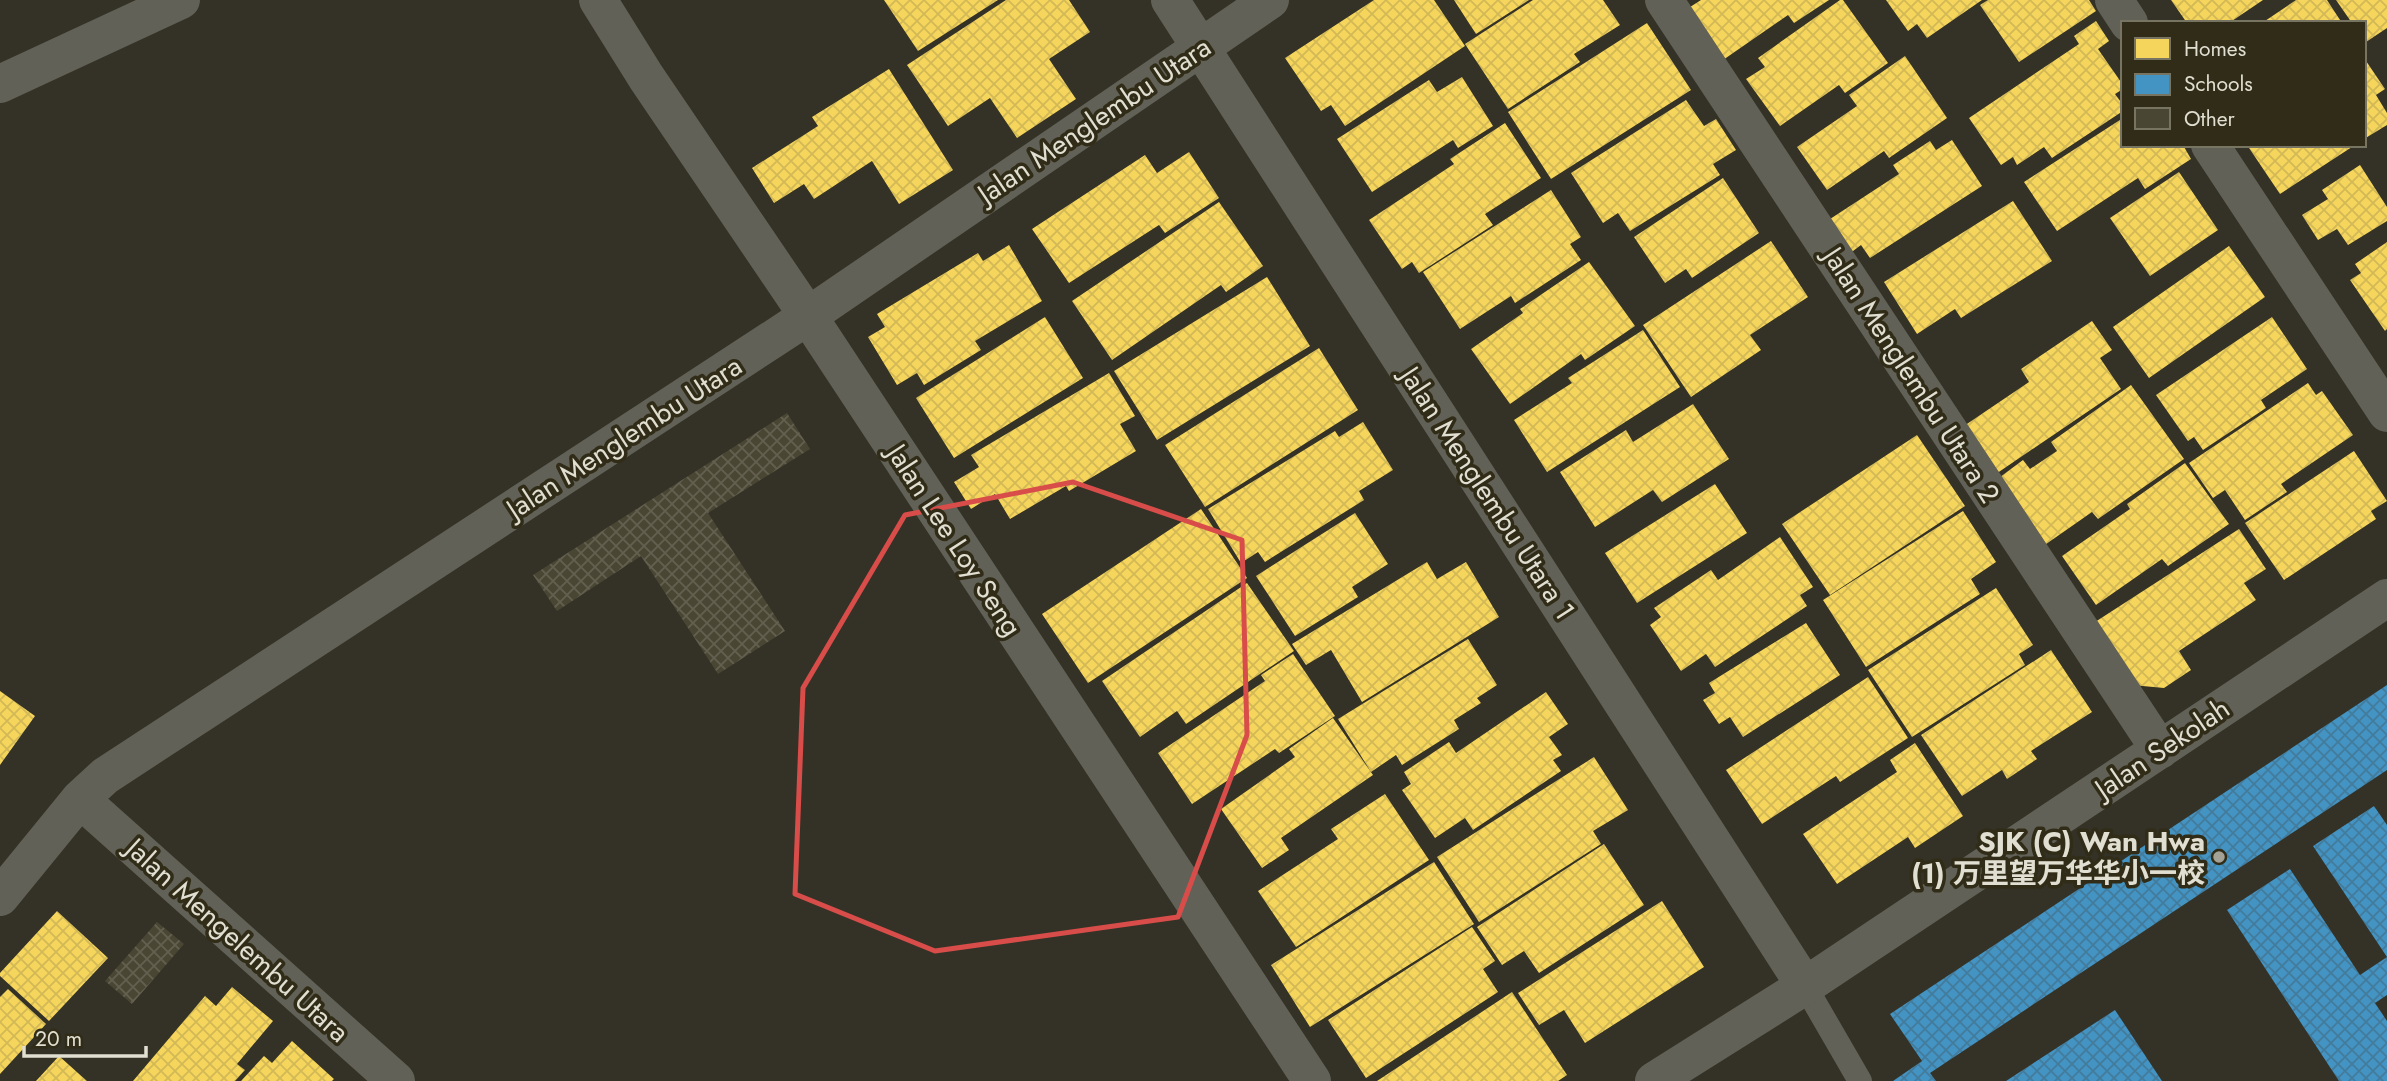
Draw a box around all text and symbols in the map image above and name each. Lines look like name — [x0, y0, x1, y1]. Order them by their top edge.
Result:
legend — [2121, 21, 2366, 147]
street label: Jalan Menglembu Utara — [966, 27, 1219, 216]
text: Homes — [2184, 34, 2246, 64]
text: Schools — [2184, 69, 2253, 99]
text: Other — [2184, 104, 2235, 134]
street label: Jalan Menglembu Utara 2 — [1811, 236, 2010, 511]
street label: Jalan Menglembu Utara — [495, 346, 750, 531]
street label: Jalan Menglembu Utara 1 — [1388, 355, 1585, 628]
street label: Jalan Lee Loy Seng — [875, 433, 1032, 644]
street label: Jalan Sekolah — [2083, 688, 2238, 811]
place label: SJK (C) Wan Hwa (1) 万里望万华华小一校 — [1911, 821, 2205, 894]
street label: Jalan Mengelembu Utara — [114, 826, 358, 1052]
marker: SJK (C) Wan Hwa (1) 万里望万华华小一校 — [2211, 849, 2227, 865]
scale bar — [24, 1014, 147, 1058]
text: 20 m — [35, 1024, 82, 1054]

